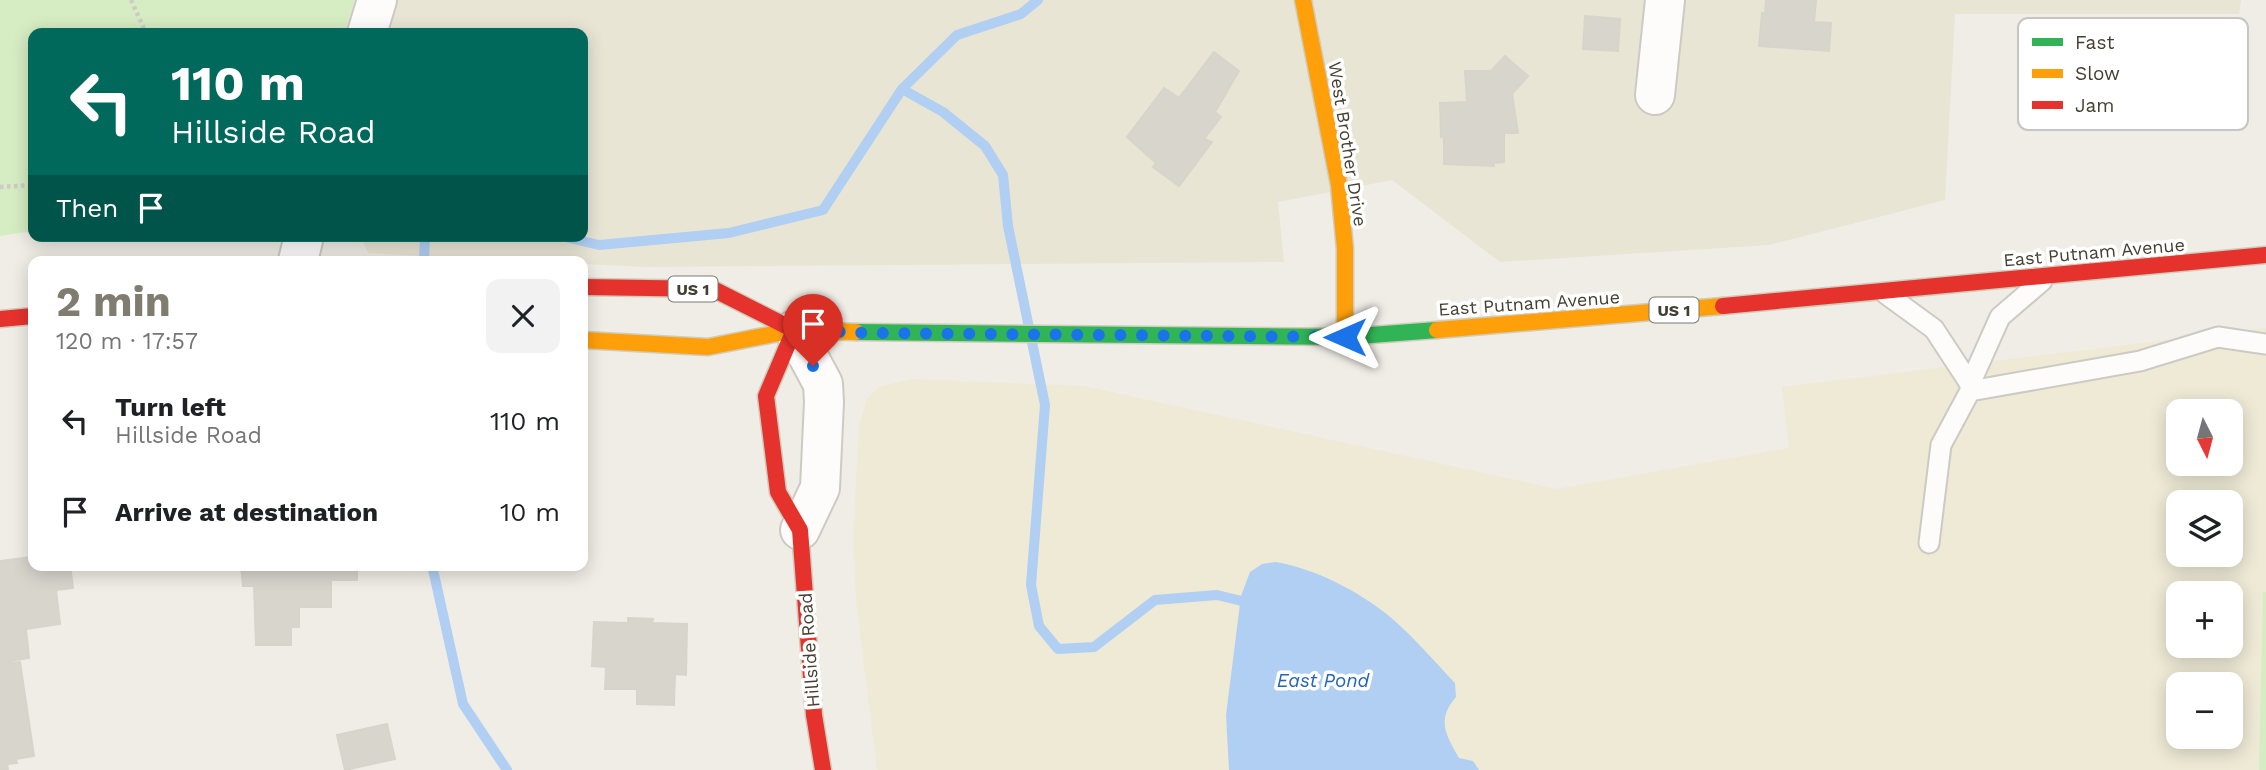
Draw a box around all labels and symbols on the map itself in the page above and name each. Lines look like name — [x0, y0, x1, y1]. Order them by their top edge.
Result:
legend — [2018, 18, 2248, 130]
text: Fast — [2075, 31, 2114, 54]
street label: West Brother Drive — [1325, 60, 1371, 228]
text: Slow — [2075, 62, 2120, 85]
text: Jam — [2075, 94, 2114, 117]
street label: East Putnam Avenue — [2002, 234, 2186, 270]
road number: US 1 — [668, 276, 718, 302]
street label: East Putnam Avenue — [1437, 286, 1621, 320]
pin — [783, 294, 843, 366]
road number: US 1 — [1650, 298, 1698, 322]
position arrow — [1308, 300, 1382, 374]
north arrow — [2166, 399, 2244, 476]
street label: Hillside Road — [795, 592, 823, 708]
water label: East Pond — [1277, 669, 1371, 692]

